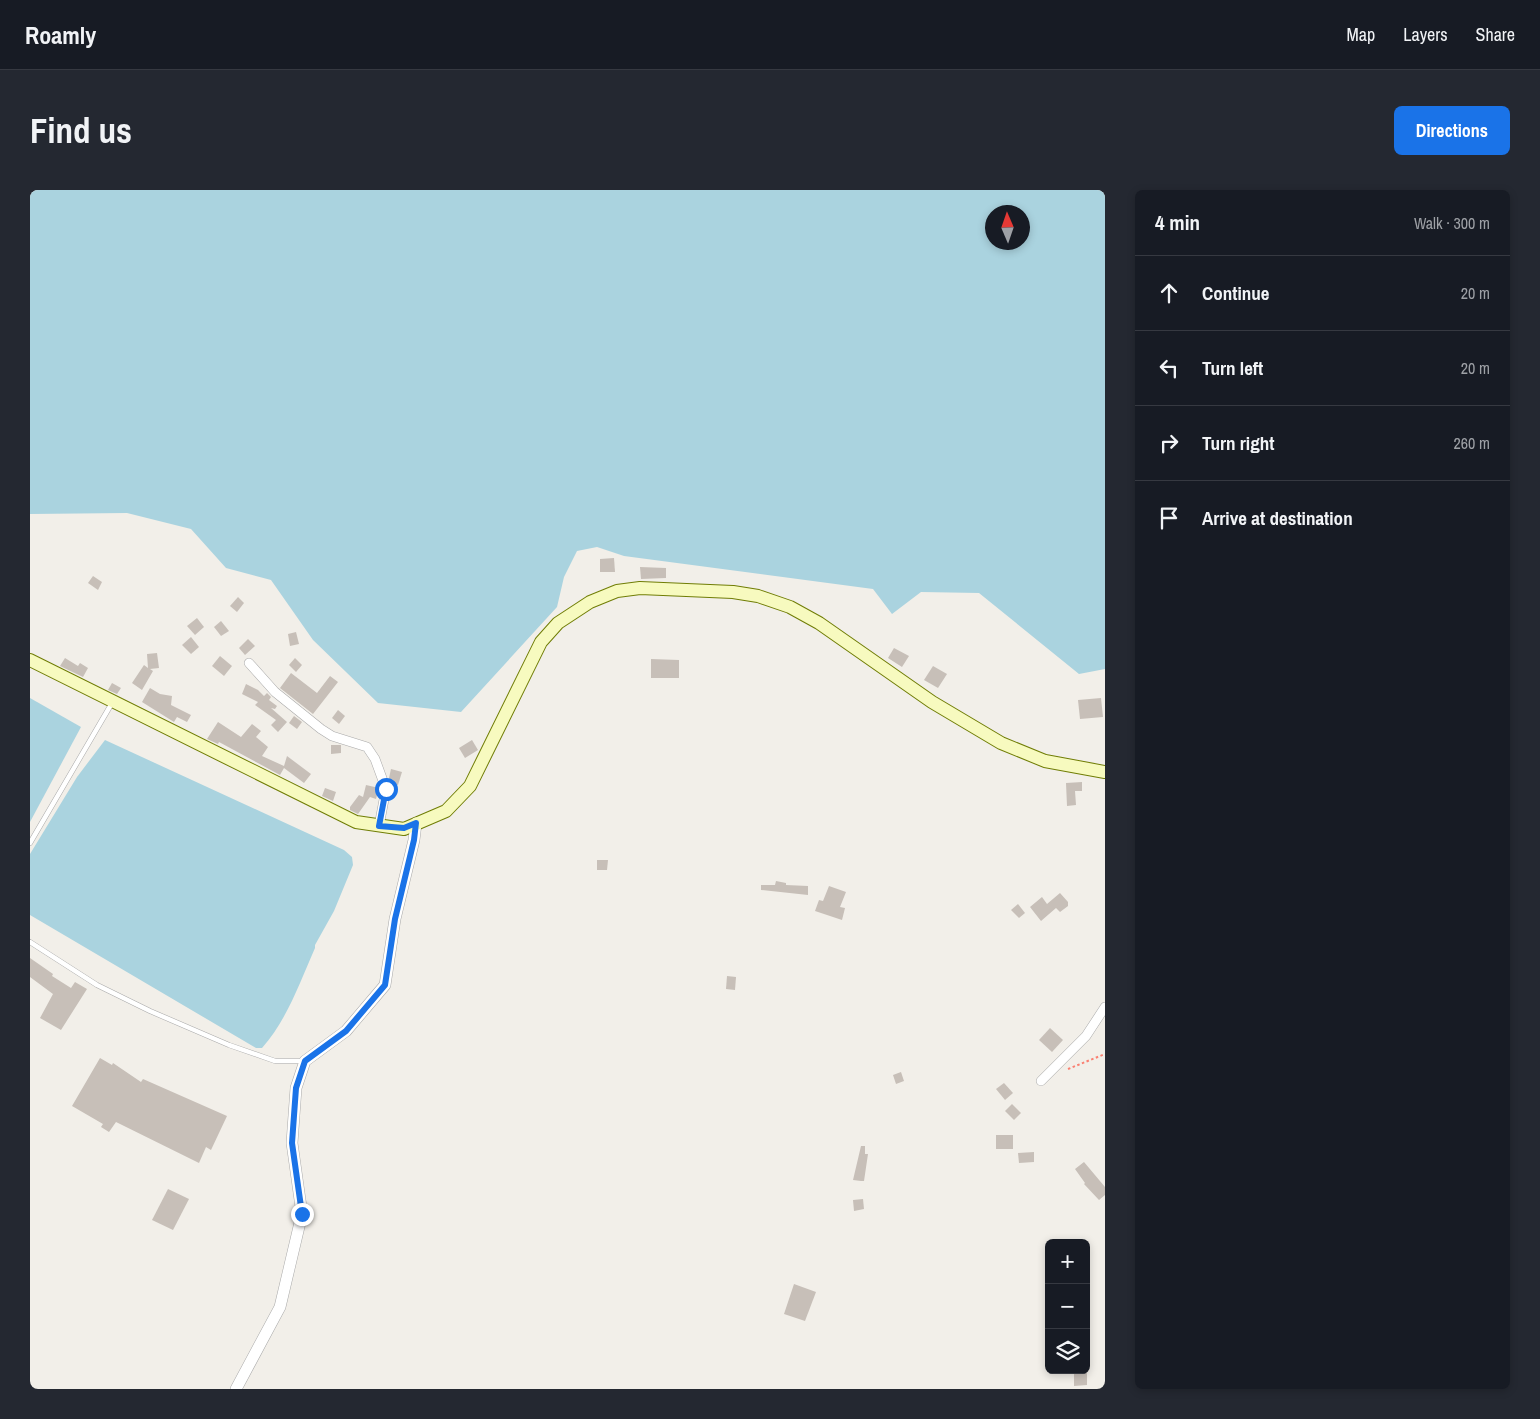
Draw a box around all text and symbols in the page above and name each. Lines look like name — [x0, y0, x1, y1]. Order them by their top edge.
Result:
text: Roamly — [25, 19, 96, 51]
text: Map — [1347, 22, 1375, 47]
text: Layers — [1403, 22, 1448, 47]
text: Share — [1476, 22, 1515, 47]
button: Directions — [1394, 106, 1510, 155]
text: Find us — [30, 107, 132, 154]
north arrow — [985, 205, 1030, 250]
text: 4 min — [1155, 208, 1200, 237]
text: Walk · 300 m — [1414, 212, 1490, 234]
icon: ahead — [1155, 279, 1183, 307]
text: Continue — [1202, 280, 1270, 306]
text: 20 m — [1461, 282, 1490, 304]
icon: left — [1155, 354, 1183, 382]
text: Turn left — [1202, 355, 1263, 381]
text: 20 m — [1461, 357, 1490, 379]
icon: right — [1155, 429, 1183, 457]
text: Turn right — [1202, 430, 1274, 456]
text: 260 m — [1454, 432, 1490, 454]
icon: arrive — [1155, 504, 1183, 532]
text: Arrive at destination — [1202, 505, 1353, 531]
route start — [375, 778, 398, 801]
route end — [291, 1203, 314, 1226]
map controls — [1045, 1239, 1090, 1374]
button: + — [1045, 1239, 1090, 1284]
button: − — [1045, 1284, 1090, 1329]
button: layers — [1045, 1329, 1090, 1374]

